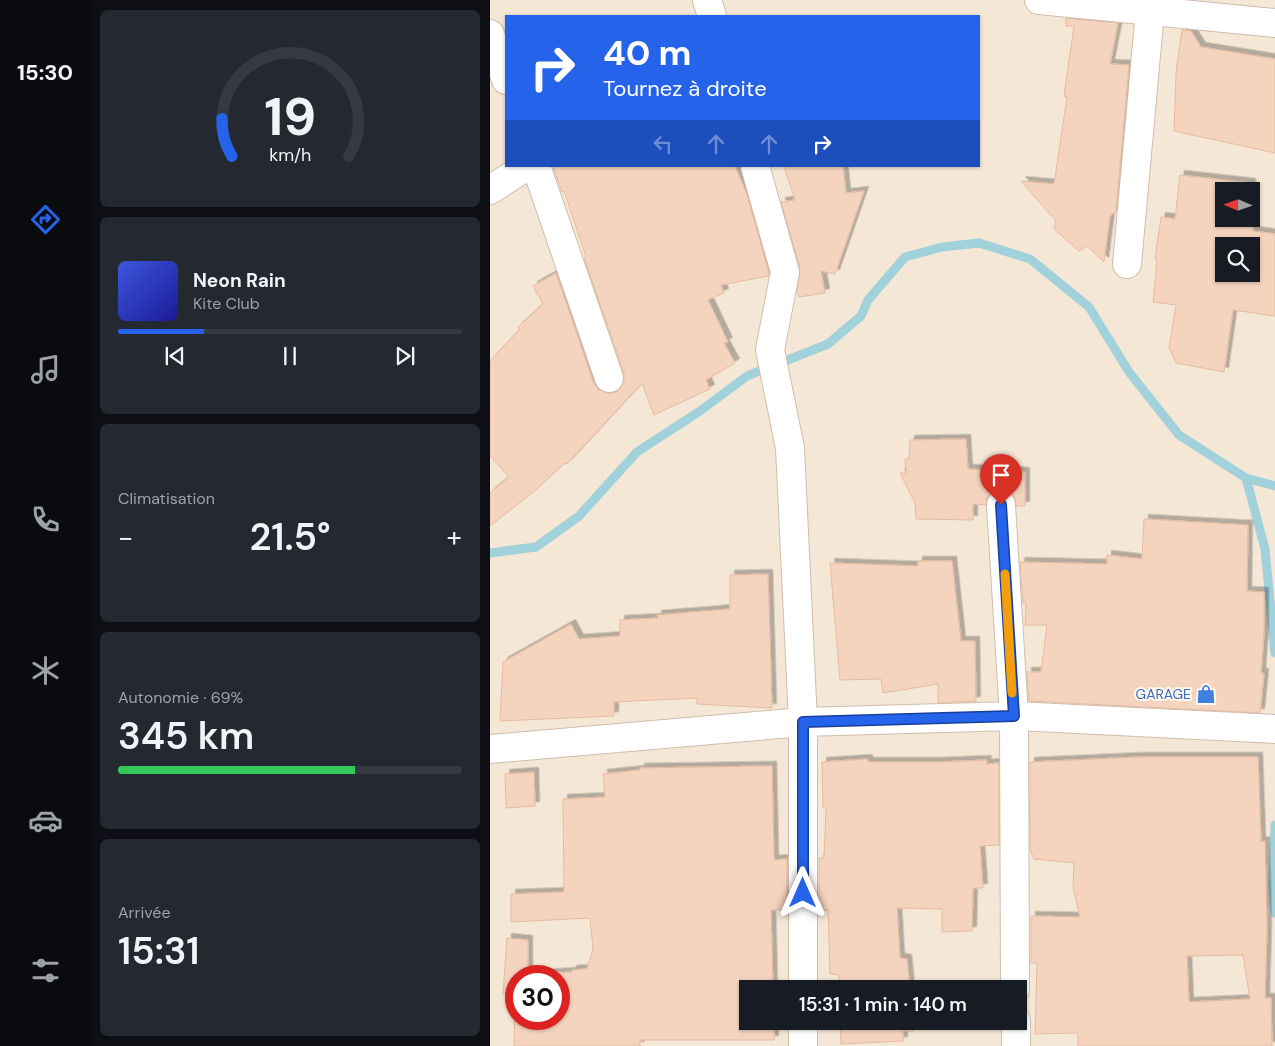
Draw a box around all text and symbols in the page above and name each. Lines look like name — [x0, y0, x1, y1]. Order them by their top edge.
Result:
text: 40 m — [603, 30, 692, 76]
icon: right — [520, 35, 585, 100]
text: 15:30 — [17, 58, 73, 87]
text: Tournez à droite — [603, 74, 767, 103]
text: 19 — [264, 83, 316, 151]
icon: left — [649, 130, 677, 158]
icon: ahead — [702, 130, 730, 158]
icon: ahead — [755, 130, 783, 158]
icon: right — [808, 130, 836, 158]
text: km/h — [269, 143, 311, 167]
north arrow — [1215, 182, 1260, 228]
map controls — [1215, 182, 1260, 282]
icon: directions — [28, 202, 63, 237]
button: search — [1215, 237, 1260, 282]
text: Neon Rain — [193, 268, 286, 293]
text: Kite Club — [193, 293, 260, 314]
icon: previous — [161, 342, 189, 370]
icon: pause — [276, 342, 304, 370]
icon: next — [391, 342, 419, 370]
icon: music — [28, 352, 63, 387]
pin — [980, 454, 1022, 505]
icon: arrive — [987, 461, 1015, 489]
text: Climatisation — [118, 488, 215, 509]
icon: phone — [28, 502, 63, 537]
text: 21.5° — [249, 512, 331, 562]
text: − — [118, 519, 133, 556]
text: + — [447, 519, 462, 556]
icon: climate — [28, 653, 63, 688]
shop icon: GARAGE — [1195, 683, 1217, 705]
place label: GARAGE — [1136, 685, 1191, 703]
text: Autonomie · 69% — [118, 687, 243, 708]
text: 345 km — [118, 711, 254, 761]
icon: car — [28, 803, 63, 838]
position arrow — [776, 866, 828, 918]
text: Arrivée — [118, 902, 171, 923]
text: 15:31 — [118, 926, 199, 976]
icon: filters — [28, 953, 63, 988]
speed limit sign: 30 — [505, 965, 570, 1030]
text: 15:31 · 1 min · 140 m — [799, 992, 967, 1017]

